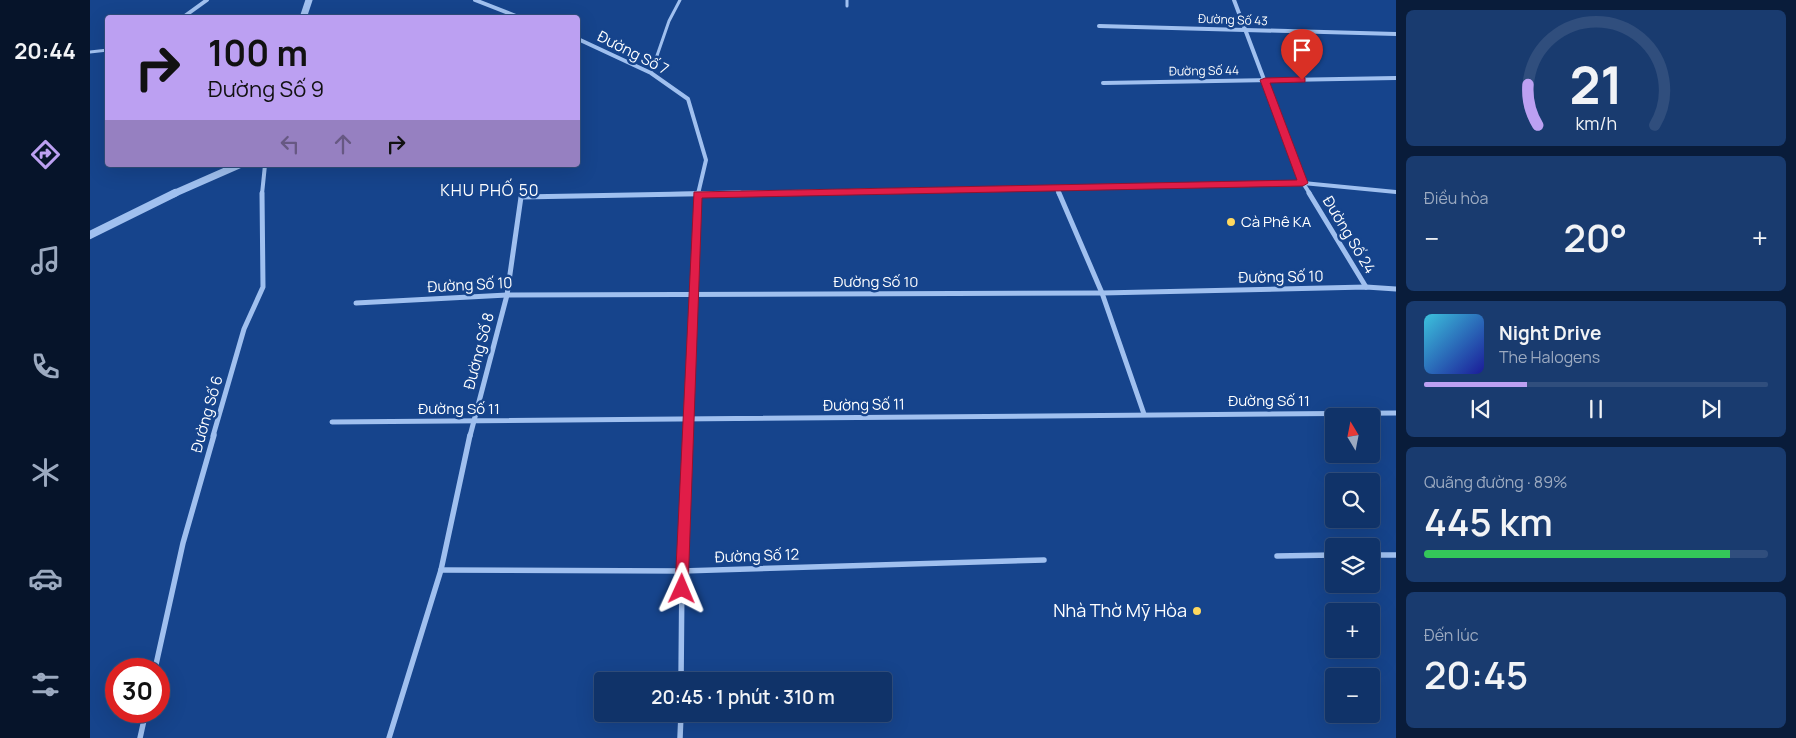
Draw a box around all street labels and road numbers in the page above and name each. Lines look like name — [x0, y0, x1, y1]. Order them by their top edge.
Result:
street label: Đường Số 43 — [1198, 10, 1268, 29]
street label: Đường Số 7 — [594, 26, 673, 79]
street label: Đường Số 44 — [1169, 61, 1239, 80]
street label: Đường Số 24 — [1318, 192, 1381, 278]
street label: Đường Số 10 — [1238, 265, 1324, 288]
street label: Đường Số 10 — [834, 271, 918, 292]
street label: Đường Số 10 — [427, 272, 513, 297]
street label: Đường Số 8 — [458, 310, 499, 392]
street label: Đường Số 6 — [186, 373, 228, 455]
street label: Đường Số 11 — [1228, 390, 1310, 411]
street label: Đường Số 11 — [823, 393, 905, 416]
street label: Đường Số 11 — [418, 398, 500, 419]
street label: Đường Số 12 — [714, 544, 799, 567]

